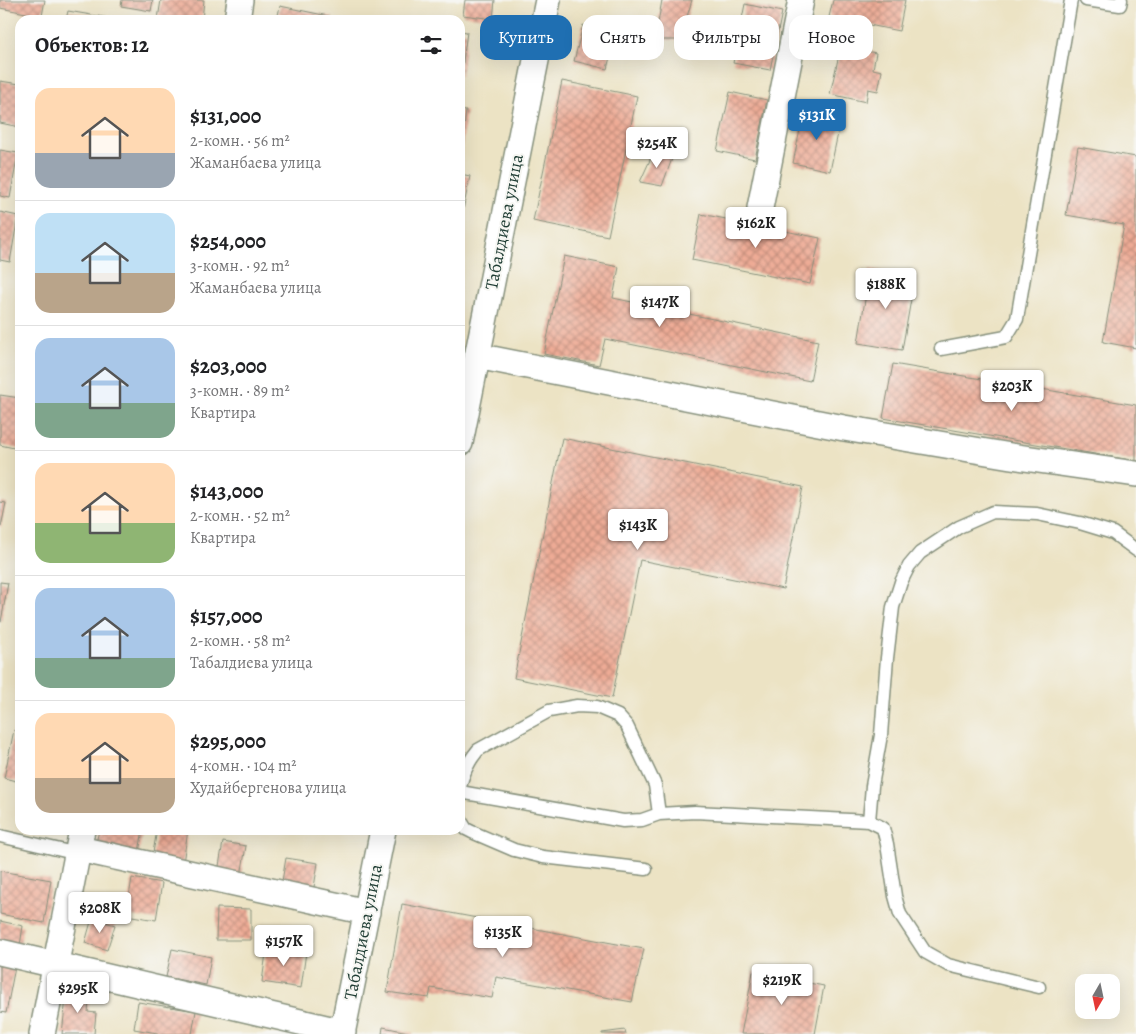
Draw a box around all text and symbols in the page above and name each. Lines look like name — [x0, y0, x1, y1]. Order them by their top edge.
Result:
chip: Купить — [480, 15, 572, 60]
chip: Снять — [582, 15, 664, 60]
chip: Фильтры — [674, 15, 779, 60]
chip: Новое — [789, 15, 873, 60]
text: Объектов: 12 — [35, 31, 149, 59]
icon: filters — [417, 31, 445, 59]
pin: $131K — [782, 98, 852, 141]
text: $131,000 — [190, 102, 261, 130]
text: $131K — [799, 104, 835, 126]
icon: home — [75, 108, 135, 168]
pin: $254K — [622, 126, 692, 169]
text: 2-комн. · 56 m² — [190, 130, 290, 152]
text: $254K — [637, 132, 677, 154]
street label: Табалдиева улица — [479, 151, 529, 292]
text: Жаманбаева улица — [190, 152, 321, 174]
pin: $162K — [721, 206, 791, 249]
text: $162K — [737, 212, 775, 234]
text: $254,000 — [190, 227, 266, 255]
icon: home — [75, 233, 135, 293]
text: 3-комн. · 92 m² — [190, 255, 290, 277]
pin: $188K — [851, 268, 921, 310]
text: $188K — [866, 273, 906, 295]
text: Жаманбаева улица — [190, 277, 321, 299]
pin: $147K — [625, 286, 695, 328]
text: $147K — [641, 291, 679, 313]
text: $203,000 — [190, 352, 267, 380]
icon: home — [75, 358, 135, 418]
pin: $203K — [977, 370, 1047, 412]
text: $203K — [992, 375, 1032, 397]
text: 3-комн. · 89 m² — [190, 380, 290, 402]
text: Квартира — [190, 402, 256, 424]
text: $143,000 — [190, 477, 264, 505]
icon: home — [75, 483, 135, 543]
text: 2-комн. · 52 m² — [190, 505, 290, 527]
pin: $143K — [603, 508, 673, 551]
text: $143K — [619, 514, 657, 536]
text: Квартира — [190, 527, 256, 549]
text: $157,000 — [190, 602, 263, 630]
icon: home — [75, 608, 135, 668]
text: 2-комн. · 58 m² — [190, 630, 290, 652]
text: Табалдиева улица — [190, 652, 313, 674]
text: $295,000 — [190, 727, 266, 755]
icon: home — [75, 733, 135, 793]
text: 4-комн. · 104 m² — [190, 755, 297, 777]
text: Худайбергенова улица — [190, 777, 346, 799]
street label: Табалдиева улица — [338, 861, 388, 1002]
pin: $208K — [65, 892, 135, 934]
text: $208K — [79, 897, 121, 919]
pin: $135K — [468, 916, 538, 958]
text: $135K — [484, 921, 522, 943]
pin: $157K — [249, 924, 319, 967]
text: $157K — [265, 930, 303, 952]
pin: $219K — [747, 964, 817, 1006]
text: $219K — [763, 969, 801, 991]
pin: $295K — [43, 972, 113, 1014]
north arrow — [1075, 974, 1120, 1019]
map controls — [1075, 974, 1120, 1019]
text: $295K — [58, 977, 98, 999]

